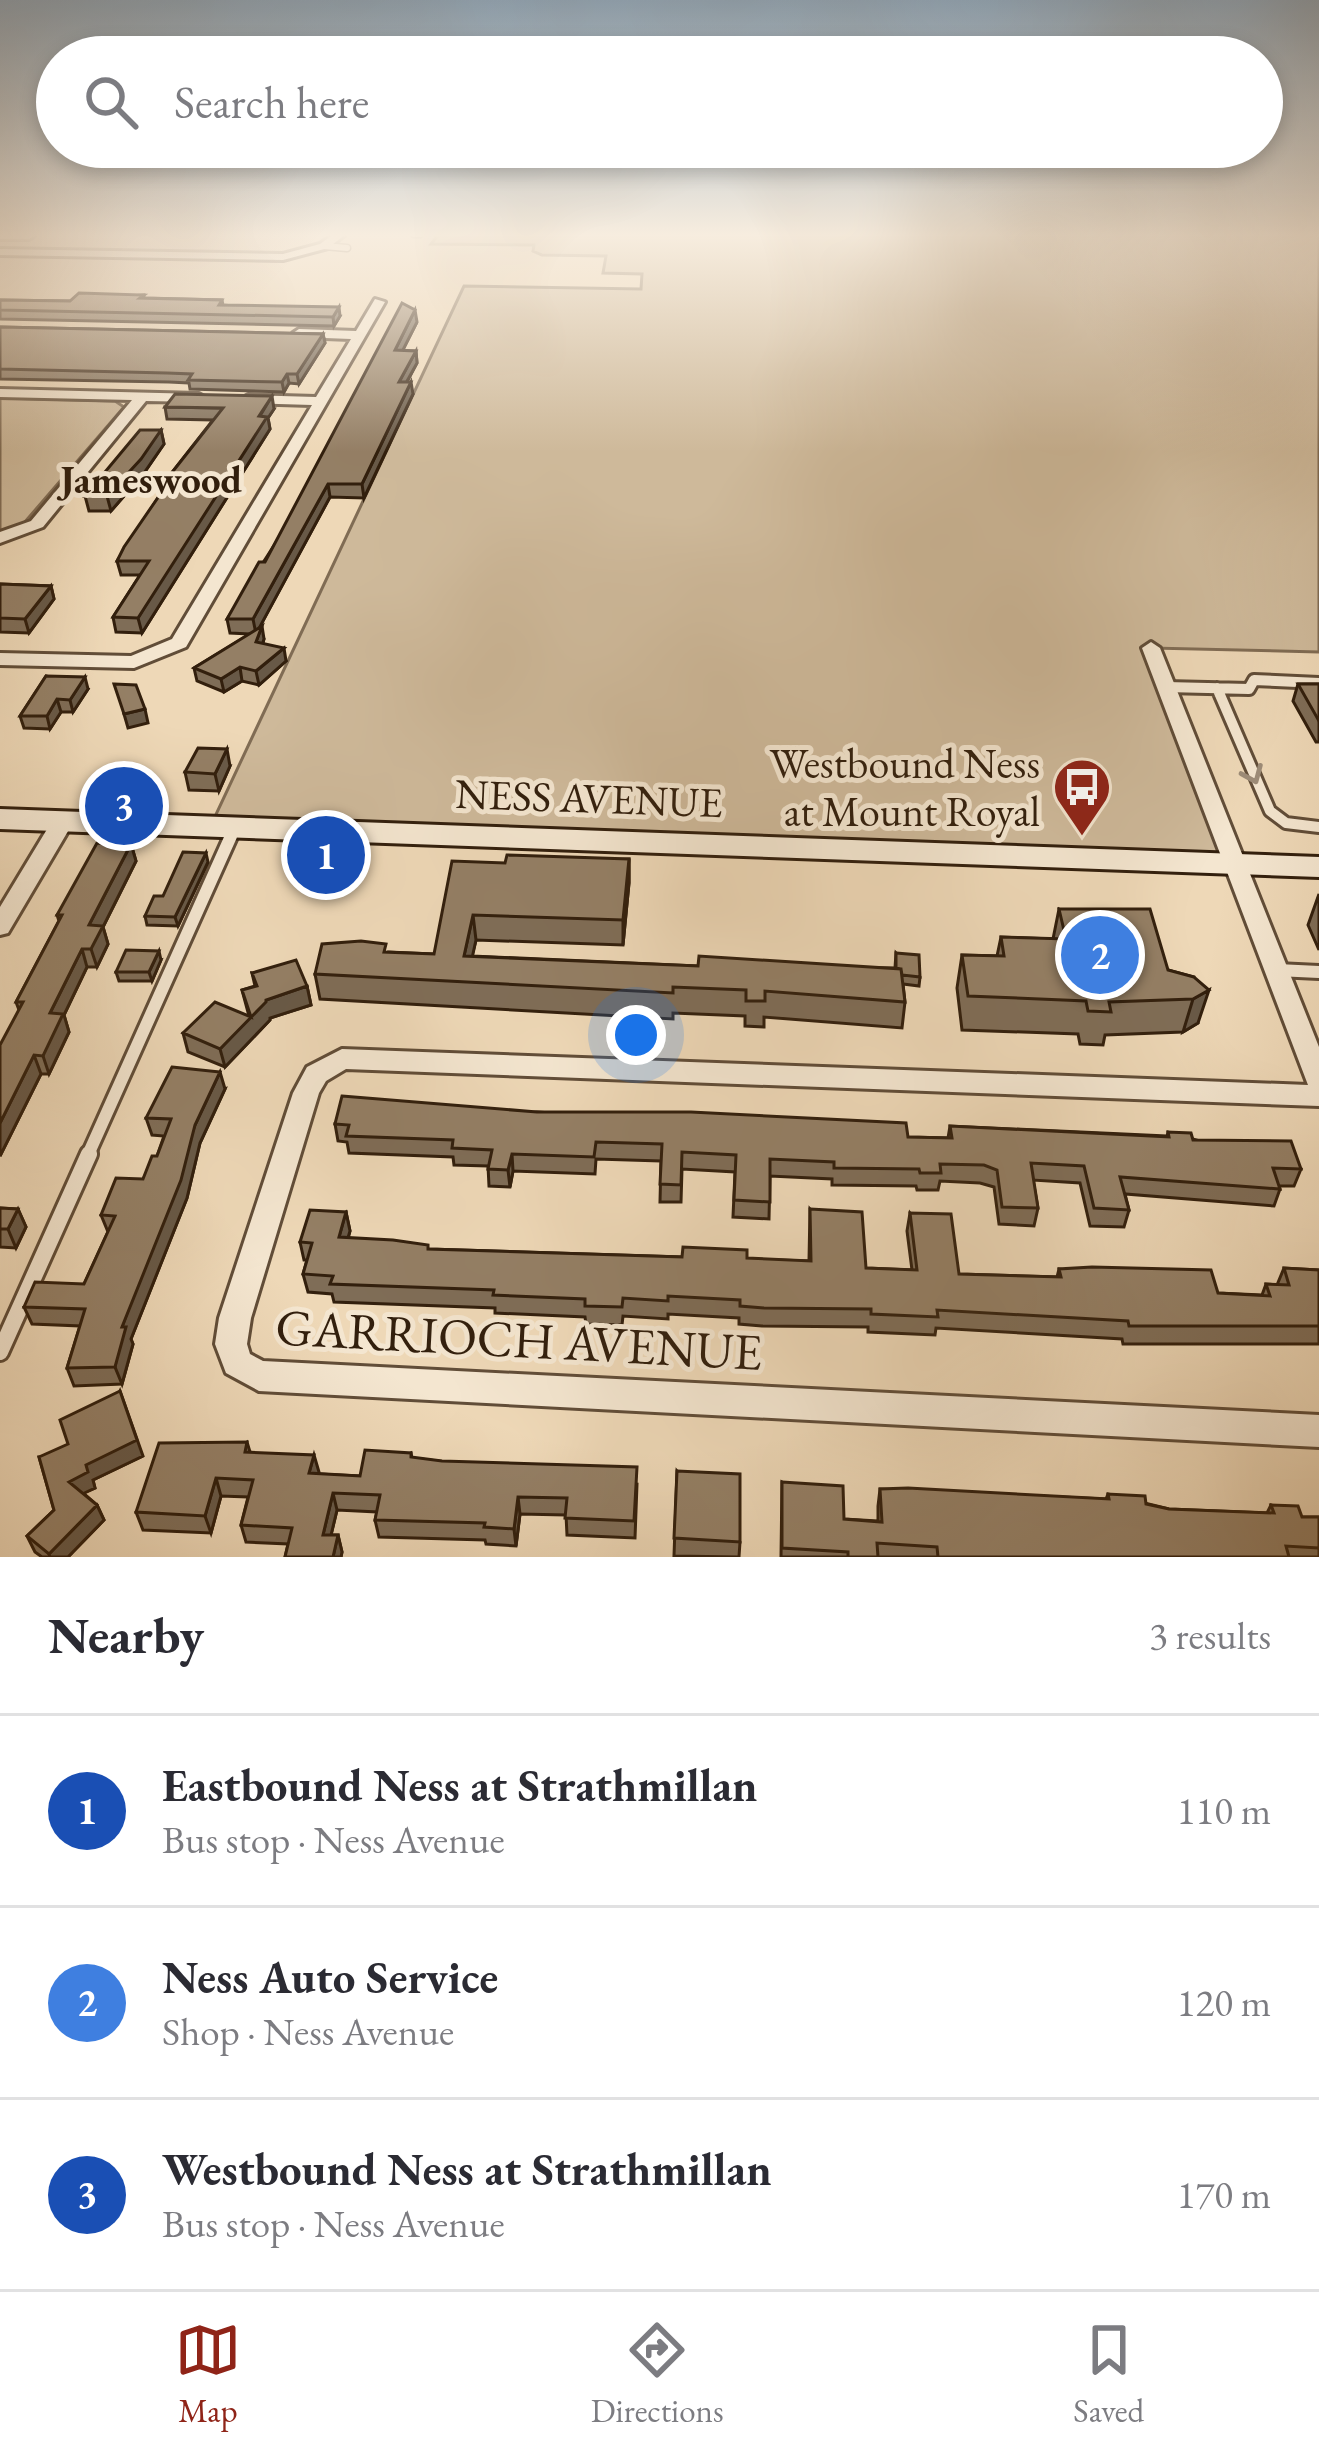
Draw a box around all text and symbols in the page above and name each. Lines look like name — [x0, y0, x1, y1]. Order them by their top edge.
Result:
search box — [36, 36, 1283, 168]
icon: search — [78, 69, 144, 135]
text: Search here — [174, 73, 369, 131]
district label: Jameswood — [56, 454, 242, 505]
place label: Westbound Ness at Mount Royal — [769, 736, 1040, 839]
bus stop icon: Westbound Ness at Mount Royal — [1051, 756, 1113, 838]
pin: 3 — [85, 761, 163, 851]
one-way arrow — [1239, 762, 1263, 784]
street label: NESS AVENUE — [454, 766, 724, 830]
pin: 1 — [287, 810, 365, 900]
pin: 2 — [1061, 910, 1139, 1000]
your location — [606, 1005, 666, 1065]
street label: GARRIOCH AVENUE — [274, 1293, 764, 1385]
text: Nearby — [48, 1602, 204, 1668]
text: 3 results — [1149, 1610, 1271, 1661]
text: Eastbound Ness at Strathmillan — [162, 1756, 758, 1814]
text: 1 — [77, 1785, 97, 1836]
text: 110 m — [1177, 1785, 1271, 1836]
text: Bus stop · Ness Avenue — [162, 1814, 505, 1865]
text: Ness Auto Service — [162, 1948, 498, 2006]
text: 2 — [77, 1977, 97, 2028]
text: 120 m — [1177, 1977, 1271, 2028]
text: Shop · Ness Avenue — [162, 2006, 454, 2057]
text: Westbound Ness at Strathmillan — [162, 2140, 772, 2198]
text: 3 — [77, 2169, 97, 2220]
text: 170 m — [1177, 2169, 1271, 2220]
text: Bus stop · Ness Avenue — [162, 2198, 505, 2249]
tab: Map — [175, 2317, 241, 2432]
tab: Directions — [591, 2317, 724, 2432]
tab: Saved — [1073, 2317, 1144, 2432]

